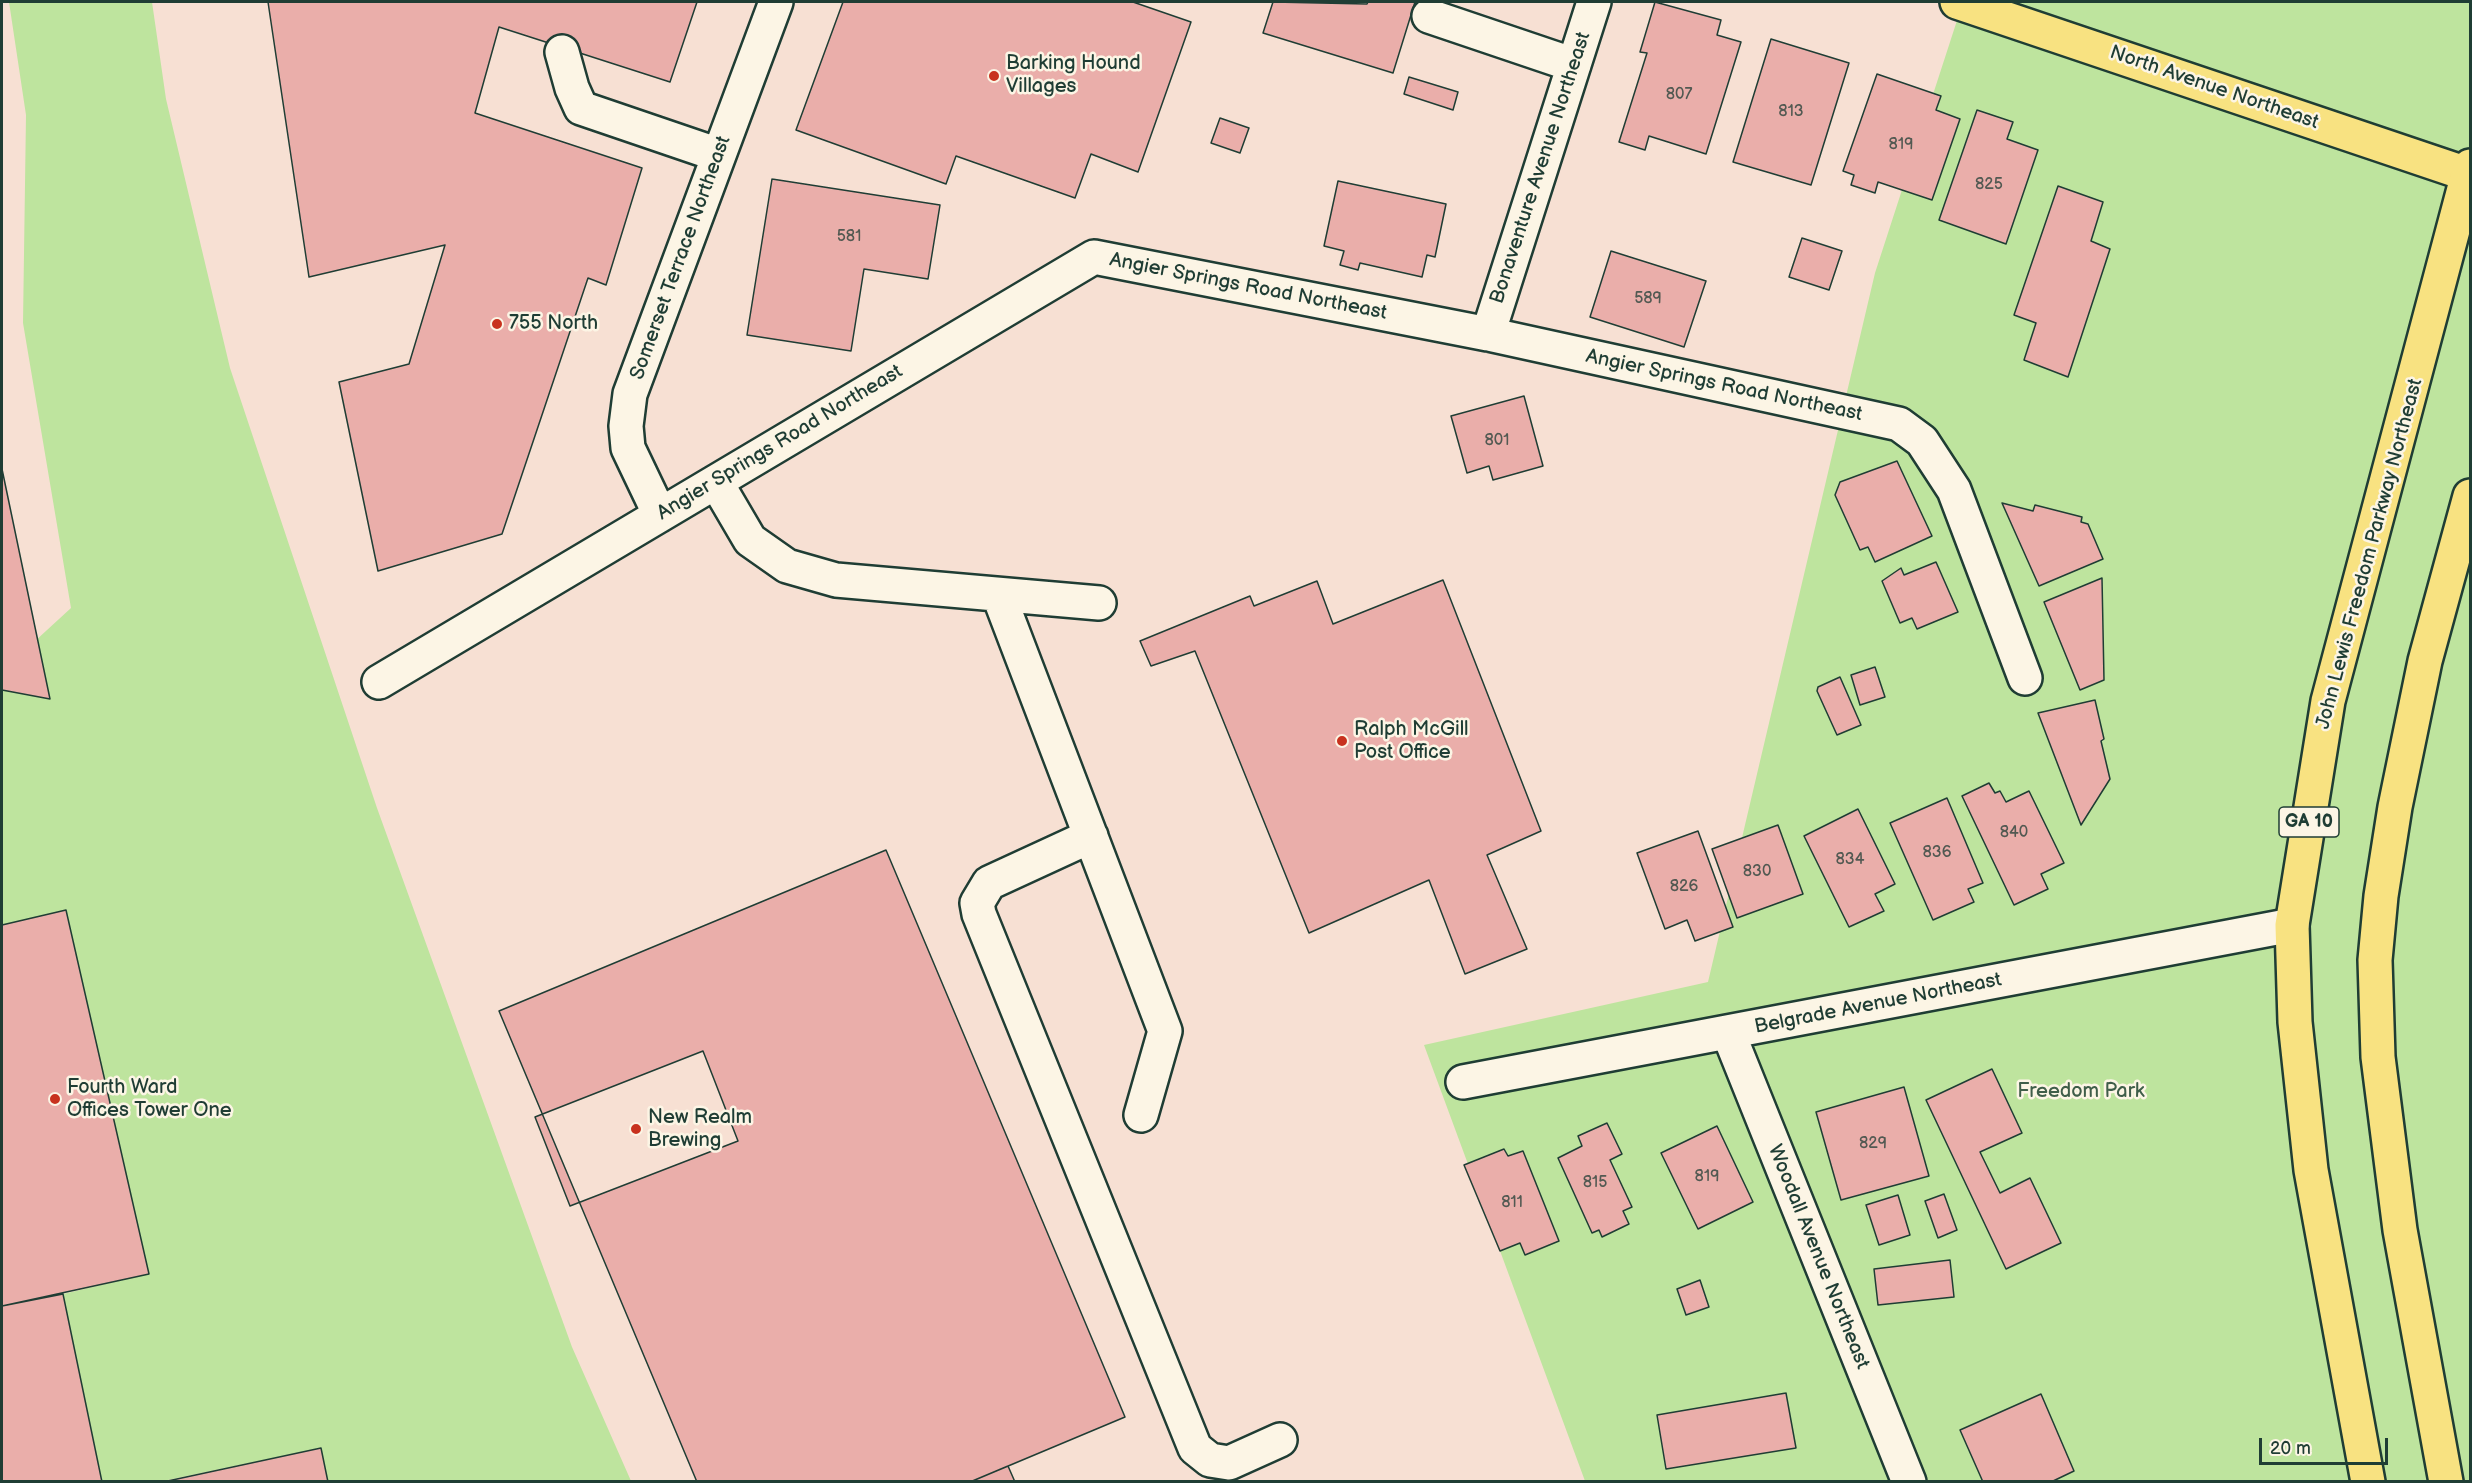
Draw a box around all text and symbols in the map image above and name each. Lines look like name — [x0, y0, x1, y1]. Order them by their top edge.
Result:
street label: Bonaventure Avenue Northeast — [1486, 29, 1596, 307]
street label: North Avenue Northeast — [2106, 41, 2322, 135]
place label: Barking Hound Villages — [1006, 52, 1141, 99]
marker: Barking Hound Villages — [987, 69, 1001, 83]
house number: 807 — [1666, 85, 1692, 105]
house number: 813 — [1778, 102, 1804, 122]
street label: Somerset Terrace Northeast — [626, 133, 736, 383]
house number: 819 — [1889, 135, 1913, 155]
house number: 825 — [1975, 175, 2003, 195]
house number: 581 — [837, 227, 861, 247]
street label: Angier Springs Road Northeast — [1107, 248, 1389, 326]
house number: 589 — [1634, 289, 1662, 309]
place label: 755 North — [509, 312, 598, 336]
marker: 755 North — [490, 317, 504, 331]
street label: Angier Springs Road Northeast — [1584, 345, 1864, 427]
street label: Angier Springs Road Northeast — [653, 360, 907, 526]
street label: John Lewis Freedom Parkway Northeast — [2312, 376, 2428, 732]
house number: 801 — [1485, 431, 1509, 451]
place label: Ralph McGill Post Office — [1354, 718, 1469, 765]
marker: Ralph McGill Post Office — [1335, 734, 1349, 748]
road number: GA 10 — [2279, 807, 2339, 837]
house number: 840 — [2000, 823, 2028, 843]
house number: 836 — [1923, 843, 1951, 863]
house number: 834 — [1836, 850, 1864, 870]
house number: 830 — [1743, 862, 1771, 882]
house number: 826 — [1670, 877, 1698, 897]
street label: Belgrade Avenue Northeast — [1752, 968, 2004, 1040]
place label: Fourth Ward Offices Tower One — [67, 1076, 232, 1123]
park label: Freedom Park — [2017, 1080, 2145, 1104]
marker: Fourth Ward Offices Tower One — [48, 1092, 62, 1106]
place label: New Realm Brewing — [648, 1106, 752, 1153]
marker: New Realm Brewing — [629, 1122, 643, 1136]
house number: 829 — [1859, 1134, 1887, 1154]
street label: Woodall Avenue Northeast — [1762, 1141, 1874, 1373]
house number: 819 — [1695, 1167, 1719, 1187]
house number: 815 — [1583, 1173, 1607, 1193]
house number: 811 — [1501, 1193, 1523, 1213]
scale bar — [2262, 1426, 2391, 1464]
text: 20 m — [2270, 1438, 2311, 1459]

